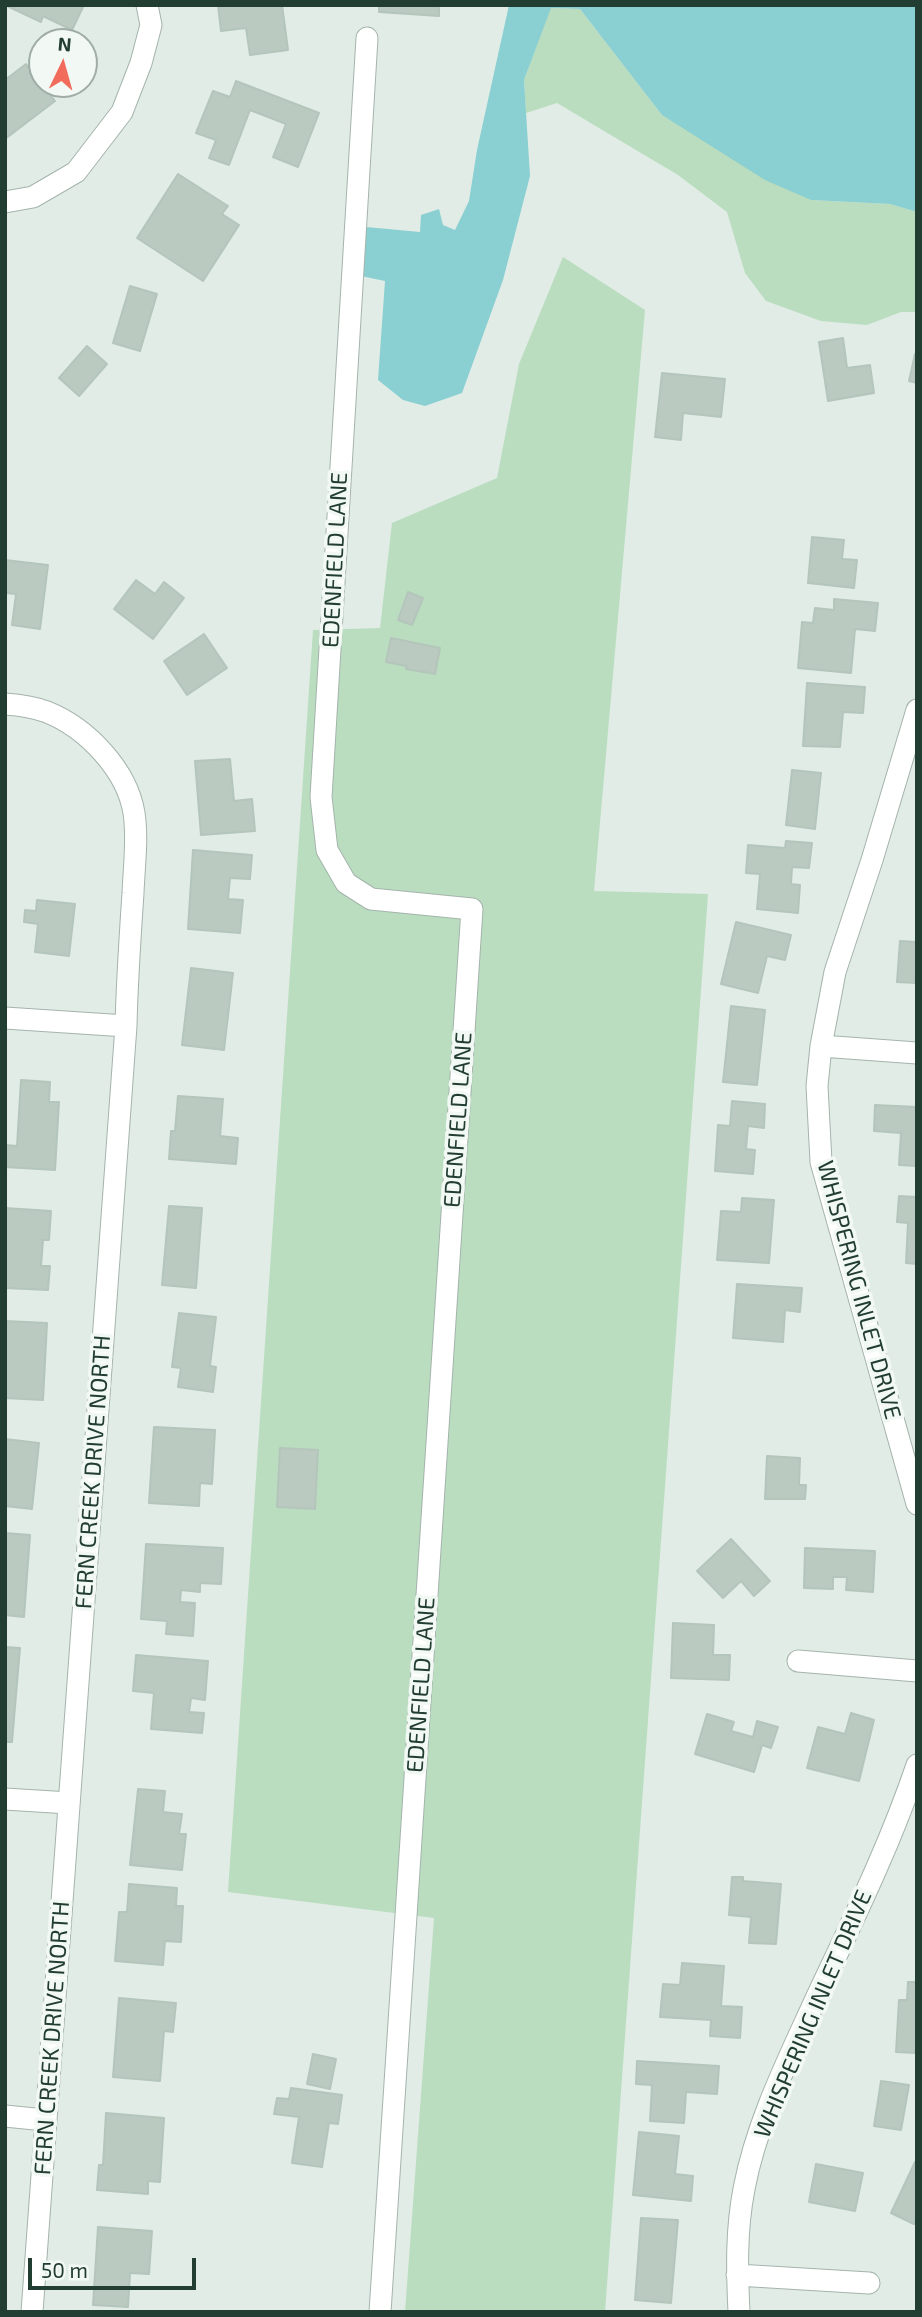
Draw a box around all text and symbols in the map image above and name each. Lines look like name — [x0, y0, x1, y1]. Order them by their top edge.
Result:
north arrow — [28, 28, 98, 98]
text: N — [57, 32, 73, 56]
street label: EDENFIELD LANE — [317, 471, 353, 649]
street label: EDENFIELD LANE — [438, 1031, 478, 1209]
street label: WHISPERING INLET DRIVE — [811, 1158, 907, 1422]
street label: FERN CREEK DRIVE NORTH — [70, 1334, 116, 1610]
street label: EDENFIELD LANE — [401, 1596, 441, 1774]
street label: WHISPERING INLET DRIVE — [748, 1886, 878, 2142]
street label: FERN CREEK DRIVE NORTH — [29, 1900, 75, 2176]
scale bar — [32, 2244, 200, 2288]
text: 50 m — [41, 2257, 88, 2282]

